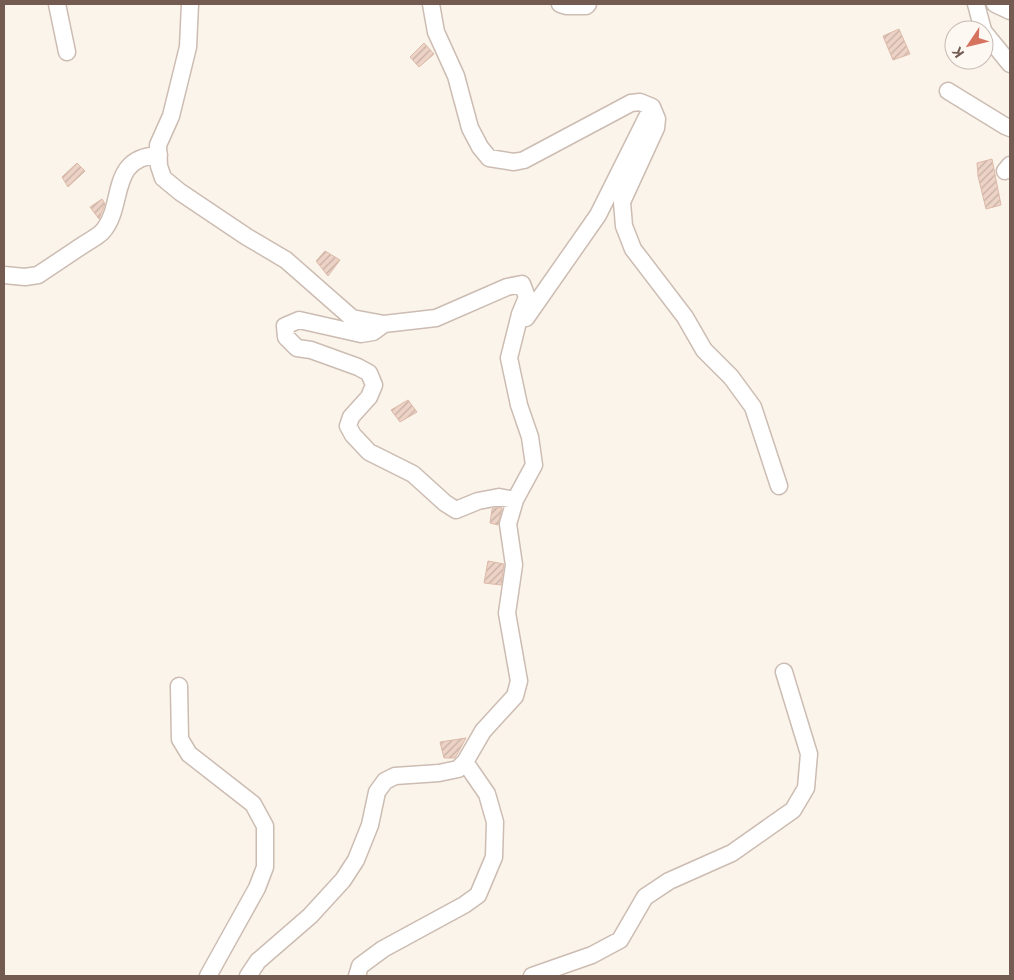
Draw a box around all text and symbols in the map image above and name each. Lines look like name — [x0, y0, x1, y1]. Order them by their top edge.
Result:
north arrow — [944, 20, 994, 70]
text: K — [947, 43, 968, 62]

